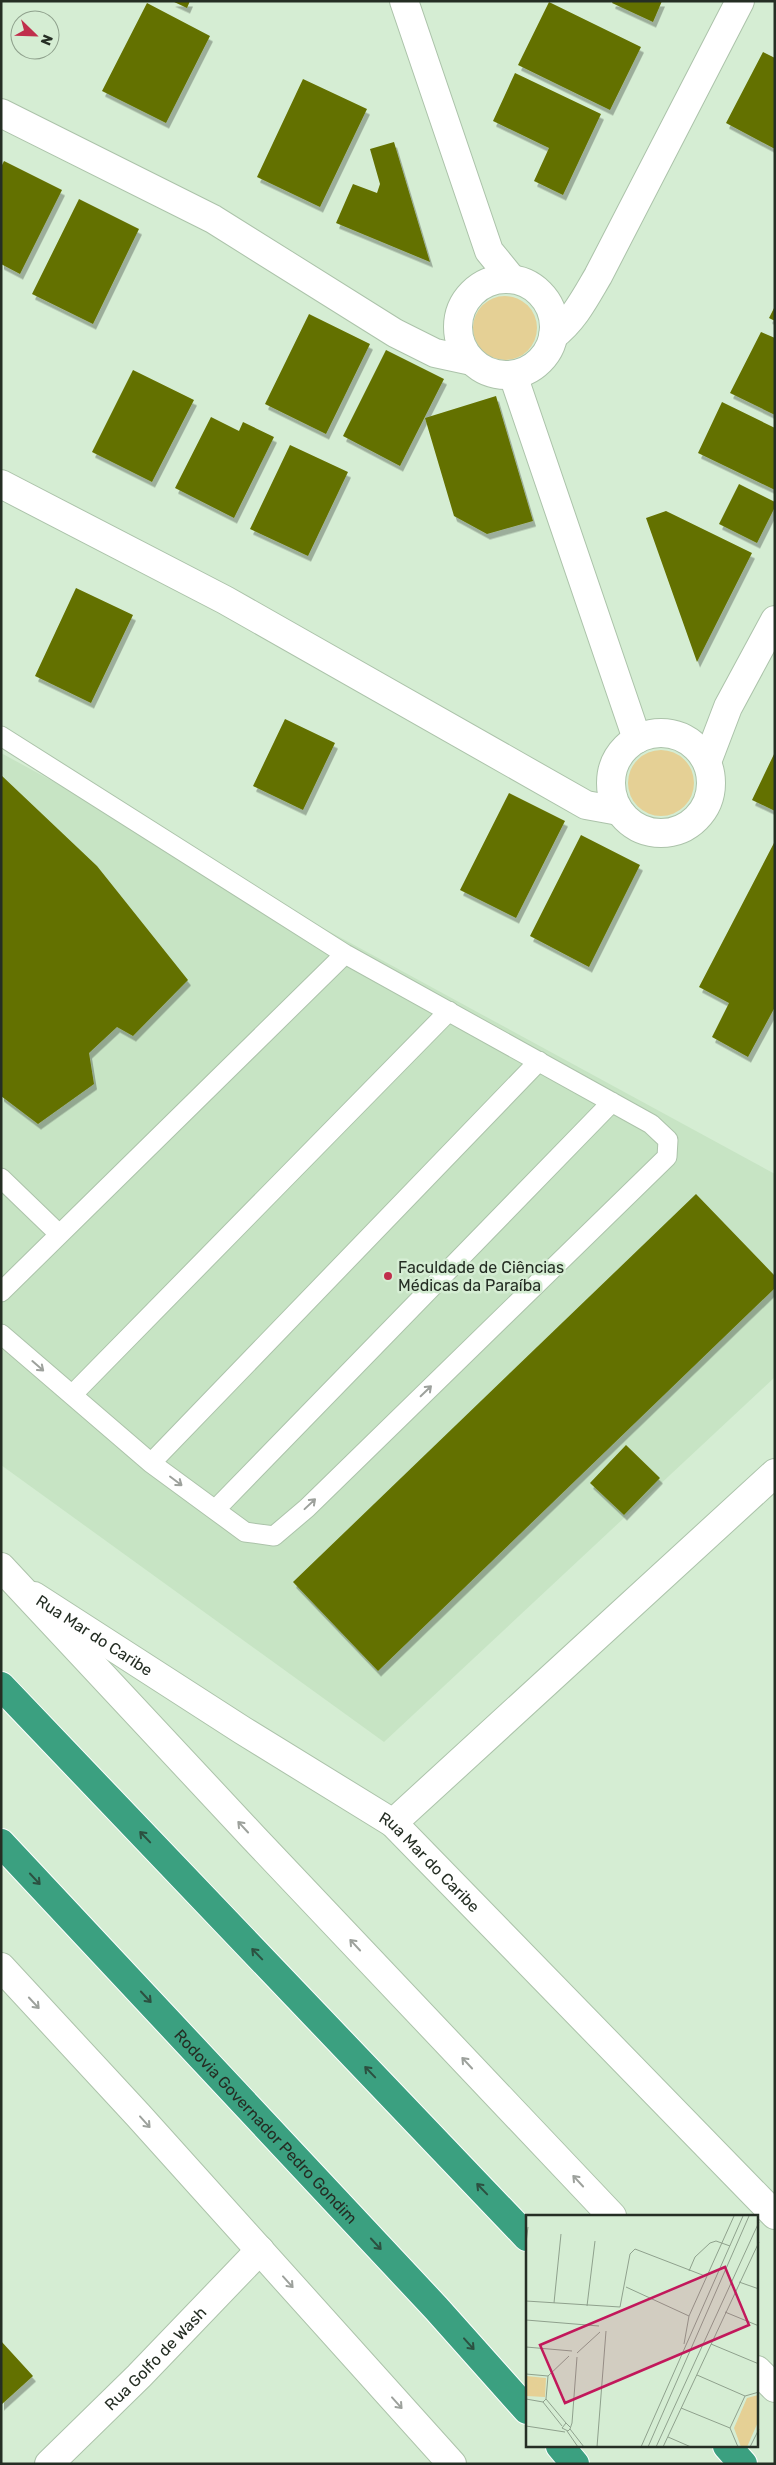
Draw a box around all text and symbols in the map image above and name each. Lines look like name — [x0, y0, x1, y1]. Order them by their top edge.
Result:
north arrow — [10, 10, 60, 60]
text: N — [37, 32, 56, 48]
place label: Faculdade de Ciências Médicas da Paraíba — [398, 1258, 564, 1295]
marker: Faculdade de Ciências Médicas da Paraíba — [382, 1270, 394, 1282]
one-way arrow — [32, 1360, 45, 1371]
one-way arrow — [420, 1385, 433, 1397]
one-way arrow — [169, 1476, 182, 1487]
one-way arrow — [303, 1498, 316, 1510]
street label: Rua Mar do Caribe — [33, 1591, 156, 1679]
street label: Rua Mar do Caribe — [376, 1808, 484, 1916]
one-way arrow — [237, 1820, 249, 1833]
one-way arrow — [139, 1830, 151, 1843]
one-way arrow — [29, 1873, 41, 1885]
one-way arrow — [349, 1938, 361, 1951]
one-way arrow — [251, 1948, 263, 1961]
one-way arrow — [140, 1991, 152, 2004]
one-way arrow — [28, 1997, 40, 2009]
street label: Rodovia Governador Pedro Gondim — [171, 2025, 361, 2227]
one-way arrow — [461, 2056, 473, 2069]
one-way arrow — [364, 2066, 376, 2078]
one-way arrow — [139, 2116, 150, 2129]
one-way arrow — [572, 2174, 584, 2187]
one-way arrow — [476, 2183, 488, 2196]
inset map — [526, 2215, 758, 2448]
one-way arrow — [371, 2237, 382, 2250]
one-way arrow — [282, 2276, 294, 2289]
street label: Rua Golfo de Wash — [100, 2302, 210, 2414]
one-way arrow — [463, 2338, 475, 2351]
one-way arrow — [391, 2396, 403, 2409]

